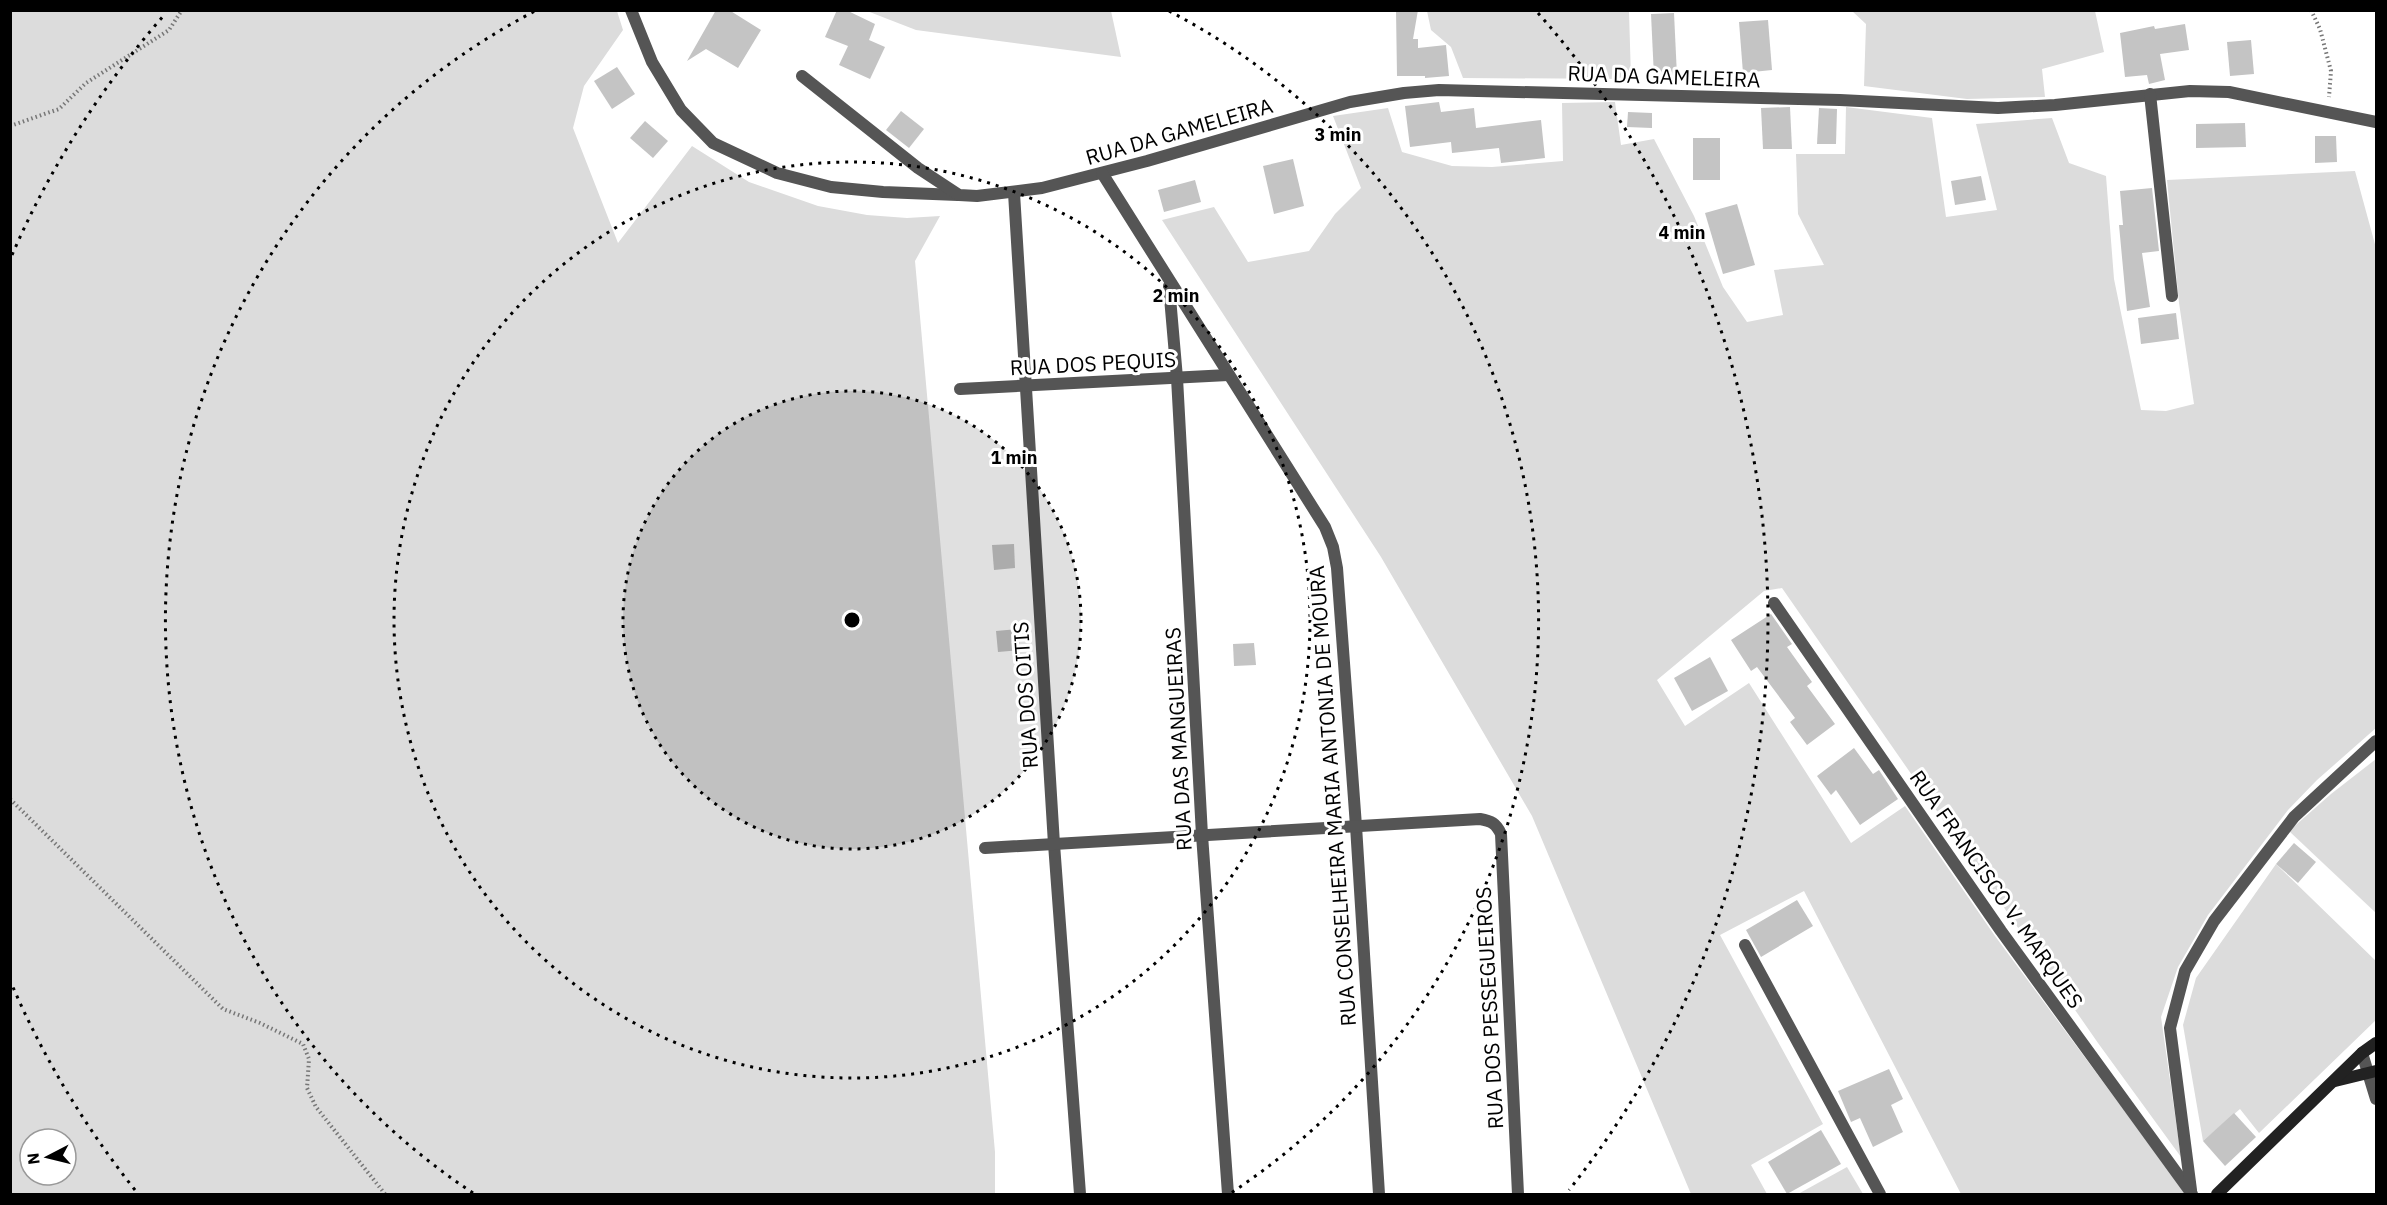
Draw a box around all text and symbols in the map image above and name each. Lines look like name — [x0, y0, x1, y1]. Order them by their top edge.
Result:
street label: RUA DA GAMELEIRA — [1567, 59, 1761, 93]
street label: RUA DA GAMELEIRA — [1082, 91, 1276, 171]
text: 3 min — [1314, 123, 1362, 146]
text: 4 min — [1658, 221, 1706, 244]
text: 2 min — [1152, 284, 1200, 307]
street label: RUA DOS PEQUIS — [1009, 345, 1177, 381]
text: 1 min — [990, 446, 1038, 469]
street label: RUA CONSELHEIRA MARIA ANTONIA DE MOURA — [1302, 565, 1362, 1027]
centre of rings — [842, 610, 862, 630]
street label: RUA DOS OITIS — [1006, 621, 1044, 769]
street label: RUA DAS MANGUEIRAS — [1158, 626, 1198, 852]
street label: RUA FRANCISCO V. MARQUES — [1904, 764, 2090, 1014]
street label: RUA DOS PESSEGUEIROS — [1469, 886, 1509, 1130]
north arrow — [18, 1127, 78, 1187]
text: N — [22, 1152, 44, 1166]

